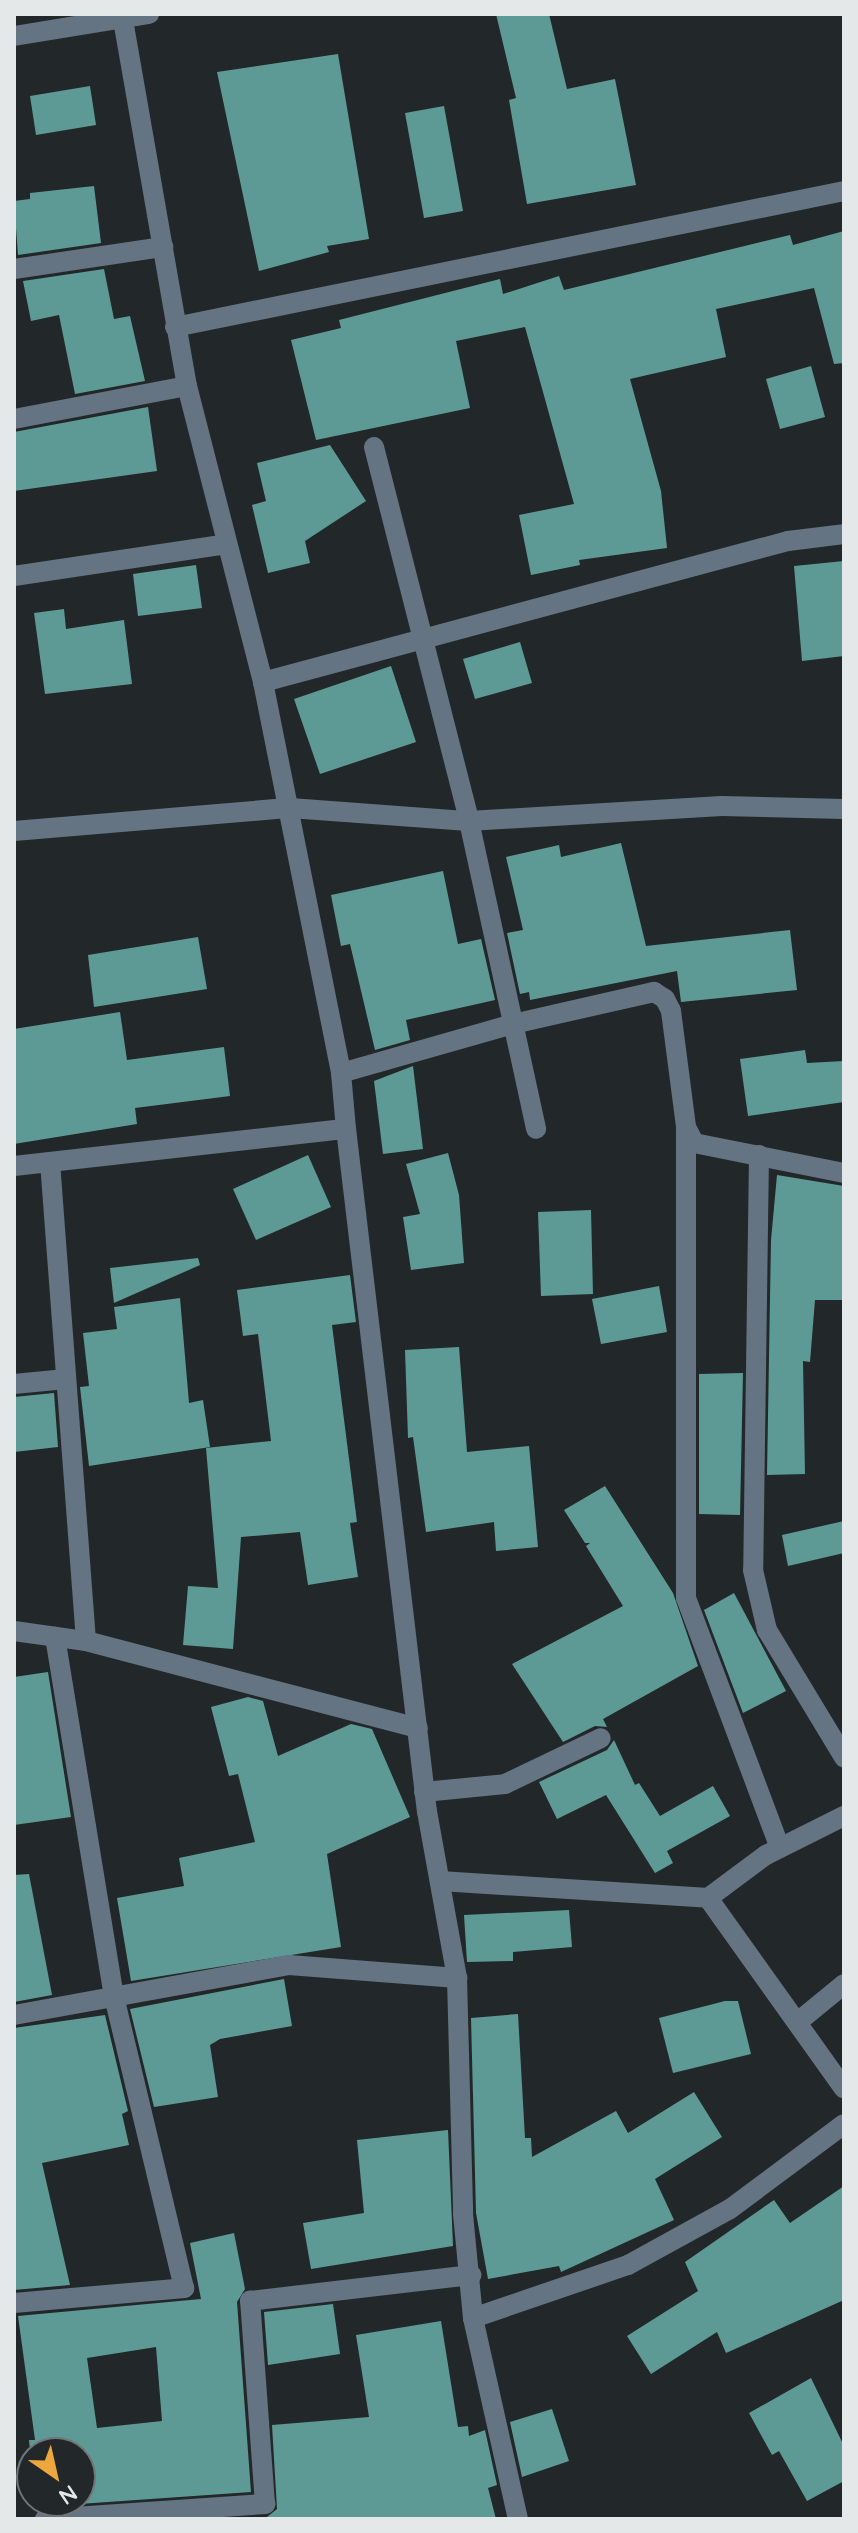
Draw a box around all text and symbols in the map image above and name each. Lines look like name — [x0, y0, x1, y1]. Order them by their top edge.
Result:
north arrow — [16, 2437, 96, 2517]
text: N — [54, 2479, 83, 2511]

